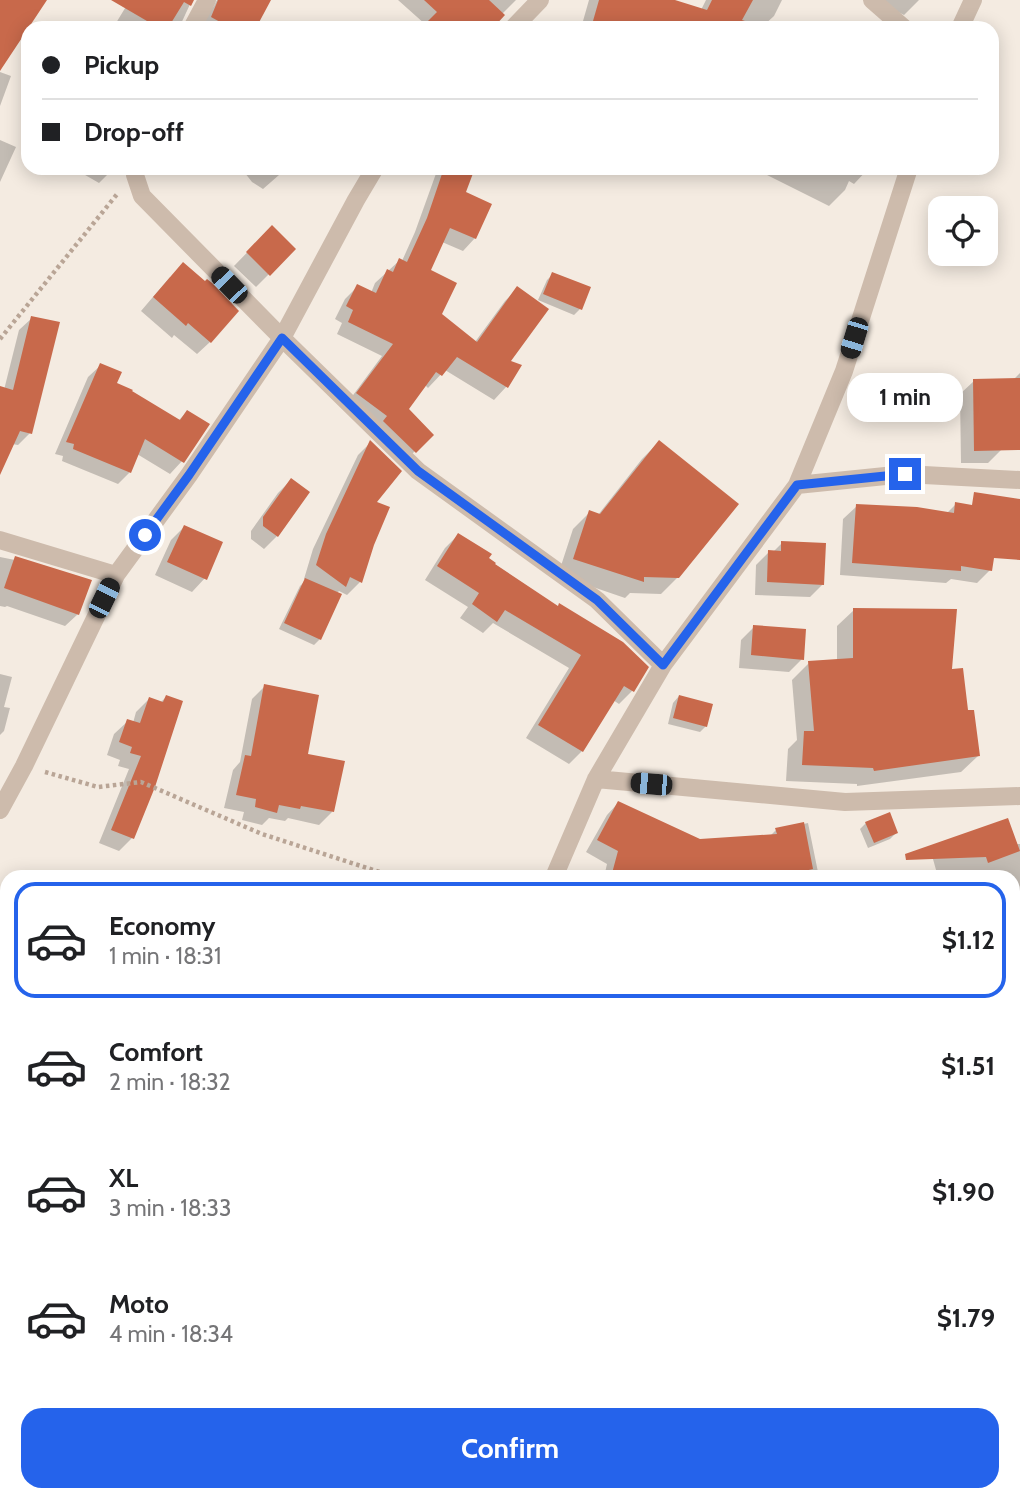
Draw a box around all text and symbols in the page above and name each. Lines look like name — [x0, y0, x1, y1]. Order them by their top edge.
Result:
text: Pickup — [84, 49, 159, 81]
text: Drop-off — [84, 116, 184, 148]
map controls — [928, 196, 998, 266]
button: locate — [928, 196, 998, 266]
car — [207, 263, 252, 307]
car — [838, 315, 871, 361]
callout: 1 min — [847, 372, 963, 421]
text: 1 min — [879, 383, 931, 411]
route end — [889, 458, 921, 490]
route start — [129, 519, 161, 551]
car — [86, 575, 123, 621]
car — [630, 772, 673, 796]
icon: car — [25, 909, 88, 972]
text: Economy — [109, 910, 215, 942]
text: $1.12 — [942, 924, 995, 956]
text: 1 min · 18:31 — [109, 942, 222, 970]
icon: car — [25, 1035, 88, 1098]
text: Comfort — [109, 1036, 203, 1068]
text: $1.51 — [941, 1050, 995, 1082]
text: 2 min · 18:32 — [109, 1068, 231, 1096]
icon: car — [25, 1161, 88, 1224]
text: XL — [109, 1162, 138, 1194]
text: $1.90 — [932, 1176, 995, 1208]
text: 3 min · 18:33 — [109, 1194, 231, 1222]
icon: car — [25, 1287, 88, 1350]
text: Moto — [109, 1288, 169, 1320]
text: $1.79 — [937, 1302, 995, 1334]
text: 4 min · 18:34 — [109, 1320, 233, 1348]
button: Confirm — [21, 1408, 999, 1488]

